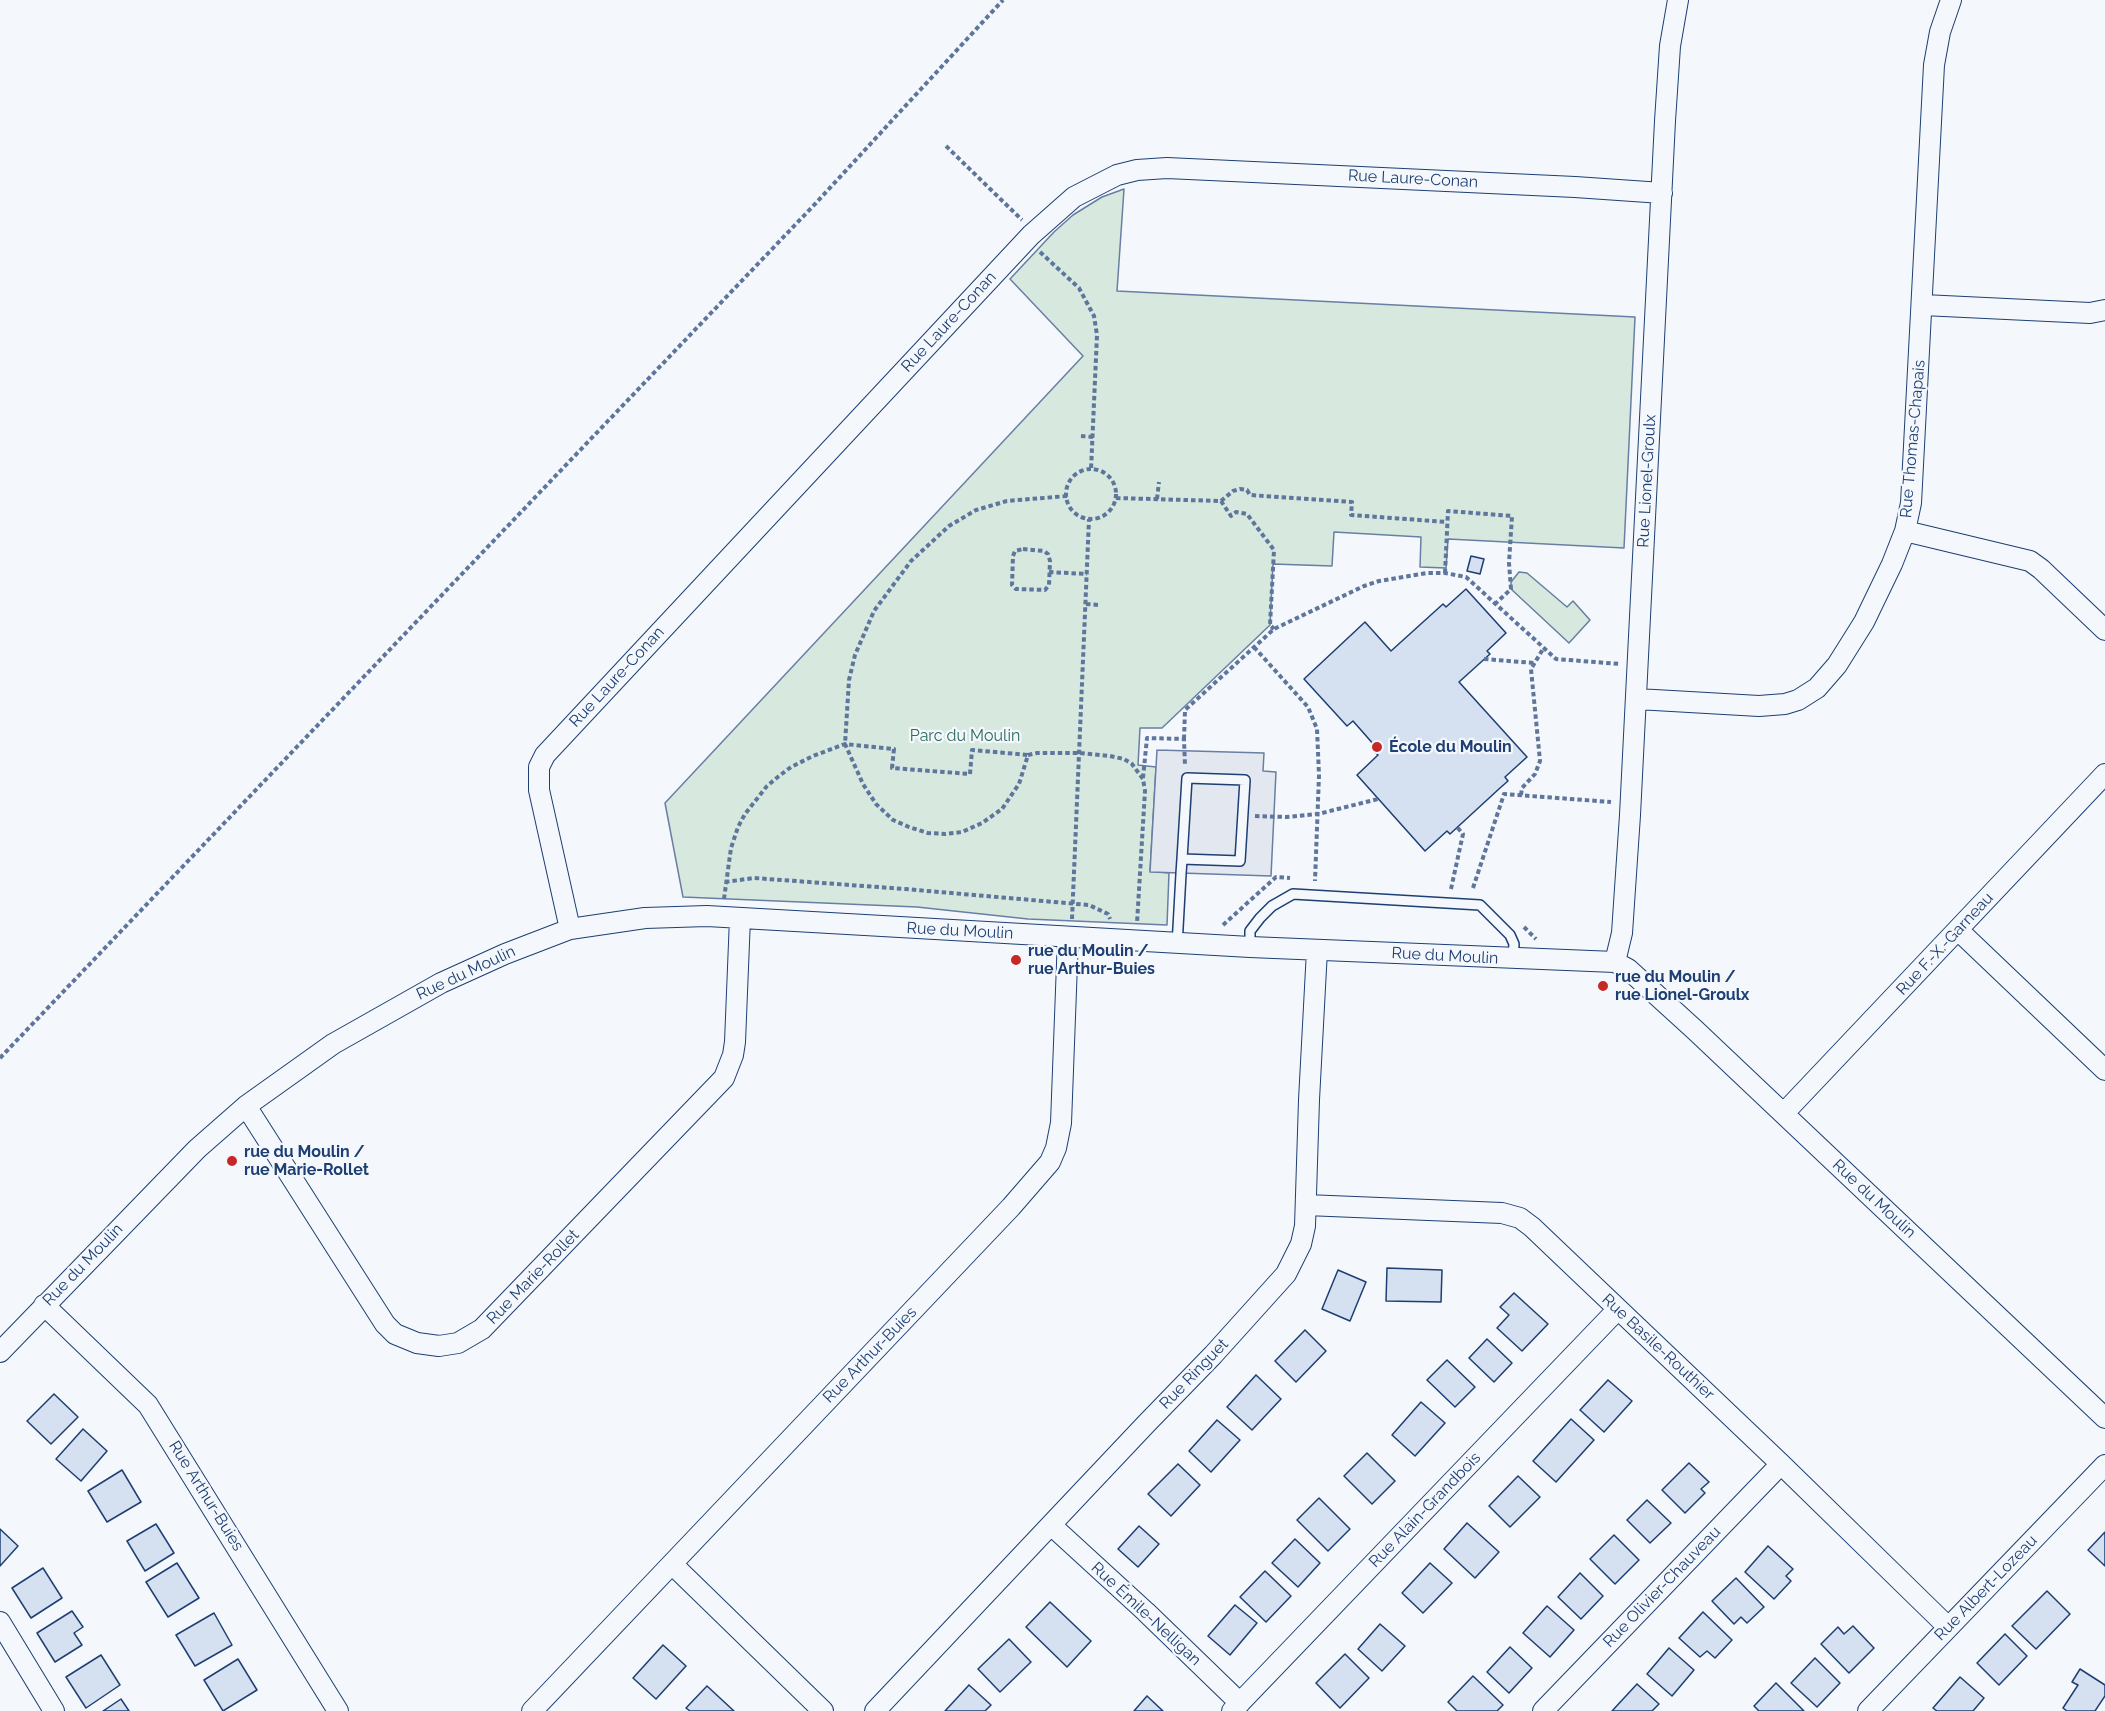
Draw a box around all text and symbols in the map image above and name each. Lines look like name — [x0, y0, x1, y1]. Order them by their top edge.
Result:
street label: Rue Laure-Conan — [1347, 166, 1479, 192]
street label: Rue Laure-Conan — [898, 268, 1000, 376]
street label: Rue Thomas-Chapais — [1897, 359, 1929, 519]
street label: Rue Lionel-Groulx — [1634, 414, 1660, 548]
street label: Rue Laure-Conan — [566, 623, 668, 731]
park label: Parc du Moulin — [910, 726, 1020, 746]
place label: École du Moulin — [1389, 737, 1512, 757]
marker: École du Moulin — [1370, 740, 1384, 754]
street label: Rue F.-X.-Garneau — [1893, 889, 1997, 999]
street label: Rue du Moulin — [906, 919, 1014, 943]
place label: rue du Moulin / rue Arthur-Buies — [1028, 941, 1155, 979]
street label: Rue du Moulin — [413, 942, 519, 1004]
street label: Rue du Moulin — [1391, 944, 1499, 968]
marker: rue du Moulin / rue Arthur-Buies — [1009, 953, 1023, 967]
place label: rue du Moulin / rue Lionel-Groulx — [1615, 967, 1749, 1005]
marker: rue du Moulin / rue Lionel-Groulx — [1596, 979, 1610, 993]
place label: rue du Moulin / rue Marie-Rollet — [244, 1142, 369, 1180]
marker: rue du Moulin / rue Marie-Rollet — [225, 1154, 239, 1168]
street label: Rue du Moulin — [1828, 1156, 1920, 1242]
street label: Rue du Moulin — [39, 1220, 127, 1310]
street label: Rue Marie-Rollet — [483, 1226, 583, 1328]
street label: Rue Basile-Routhier — [1598, 1290, 1718, 1404]
street label: Rue Arthur-Buies — [819, 1303, 921, 1407]
street label: Rue Ringuet — [1156, 1335, 1232, 1413]
street label: Rue Arthur-Buies — [164, 1437, 248, 1555]
street label: Rue Alain-Grandbois — [1365, 1449, 1485, 1571]
street label: Rue Olivier-Chauveau — [1599, 1523, 1725, 1651]
street label: Rue Albert-Lozeau — [1931, 1531, 2041, 1645]
street label: Rue Émile-Nelligan — [1087, 1558, 1205, 1670]

